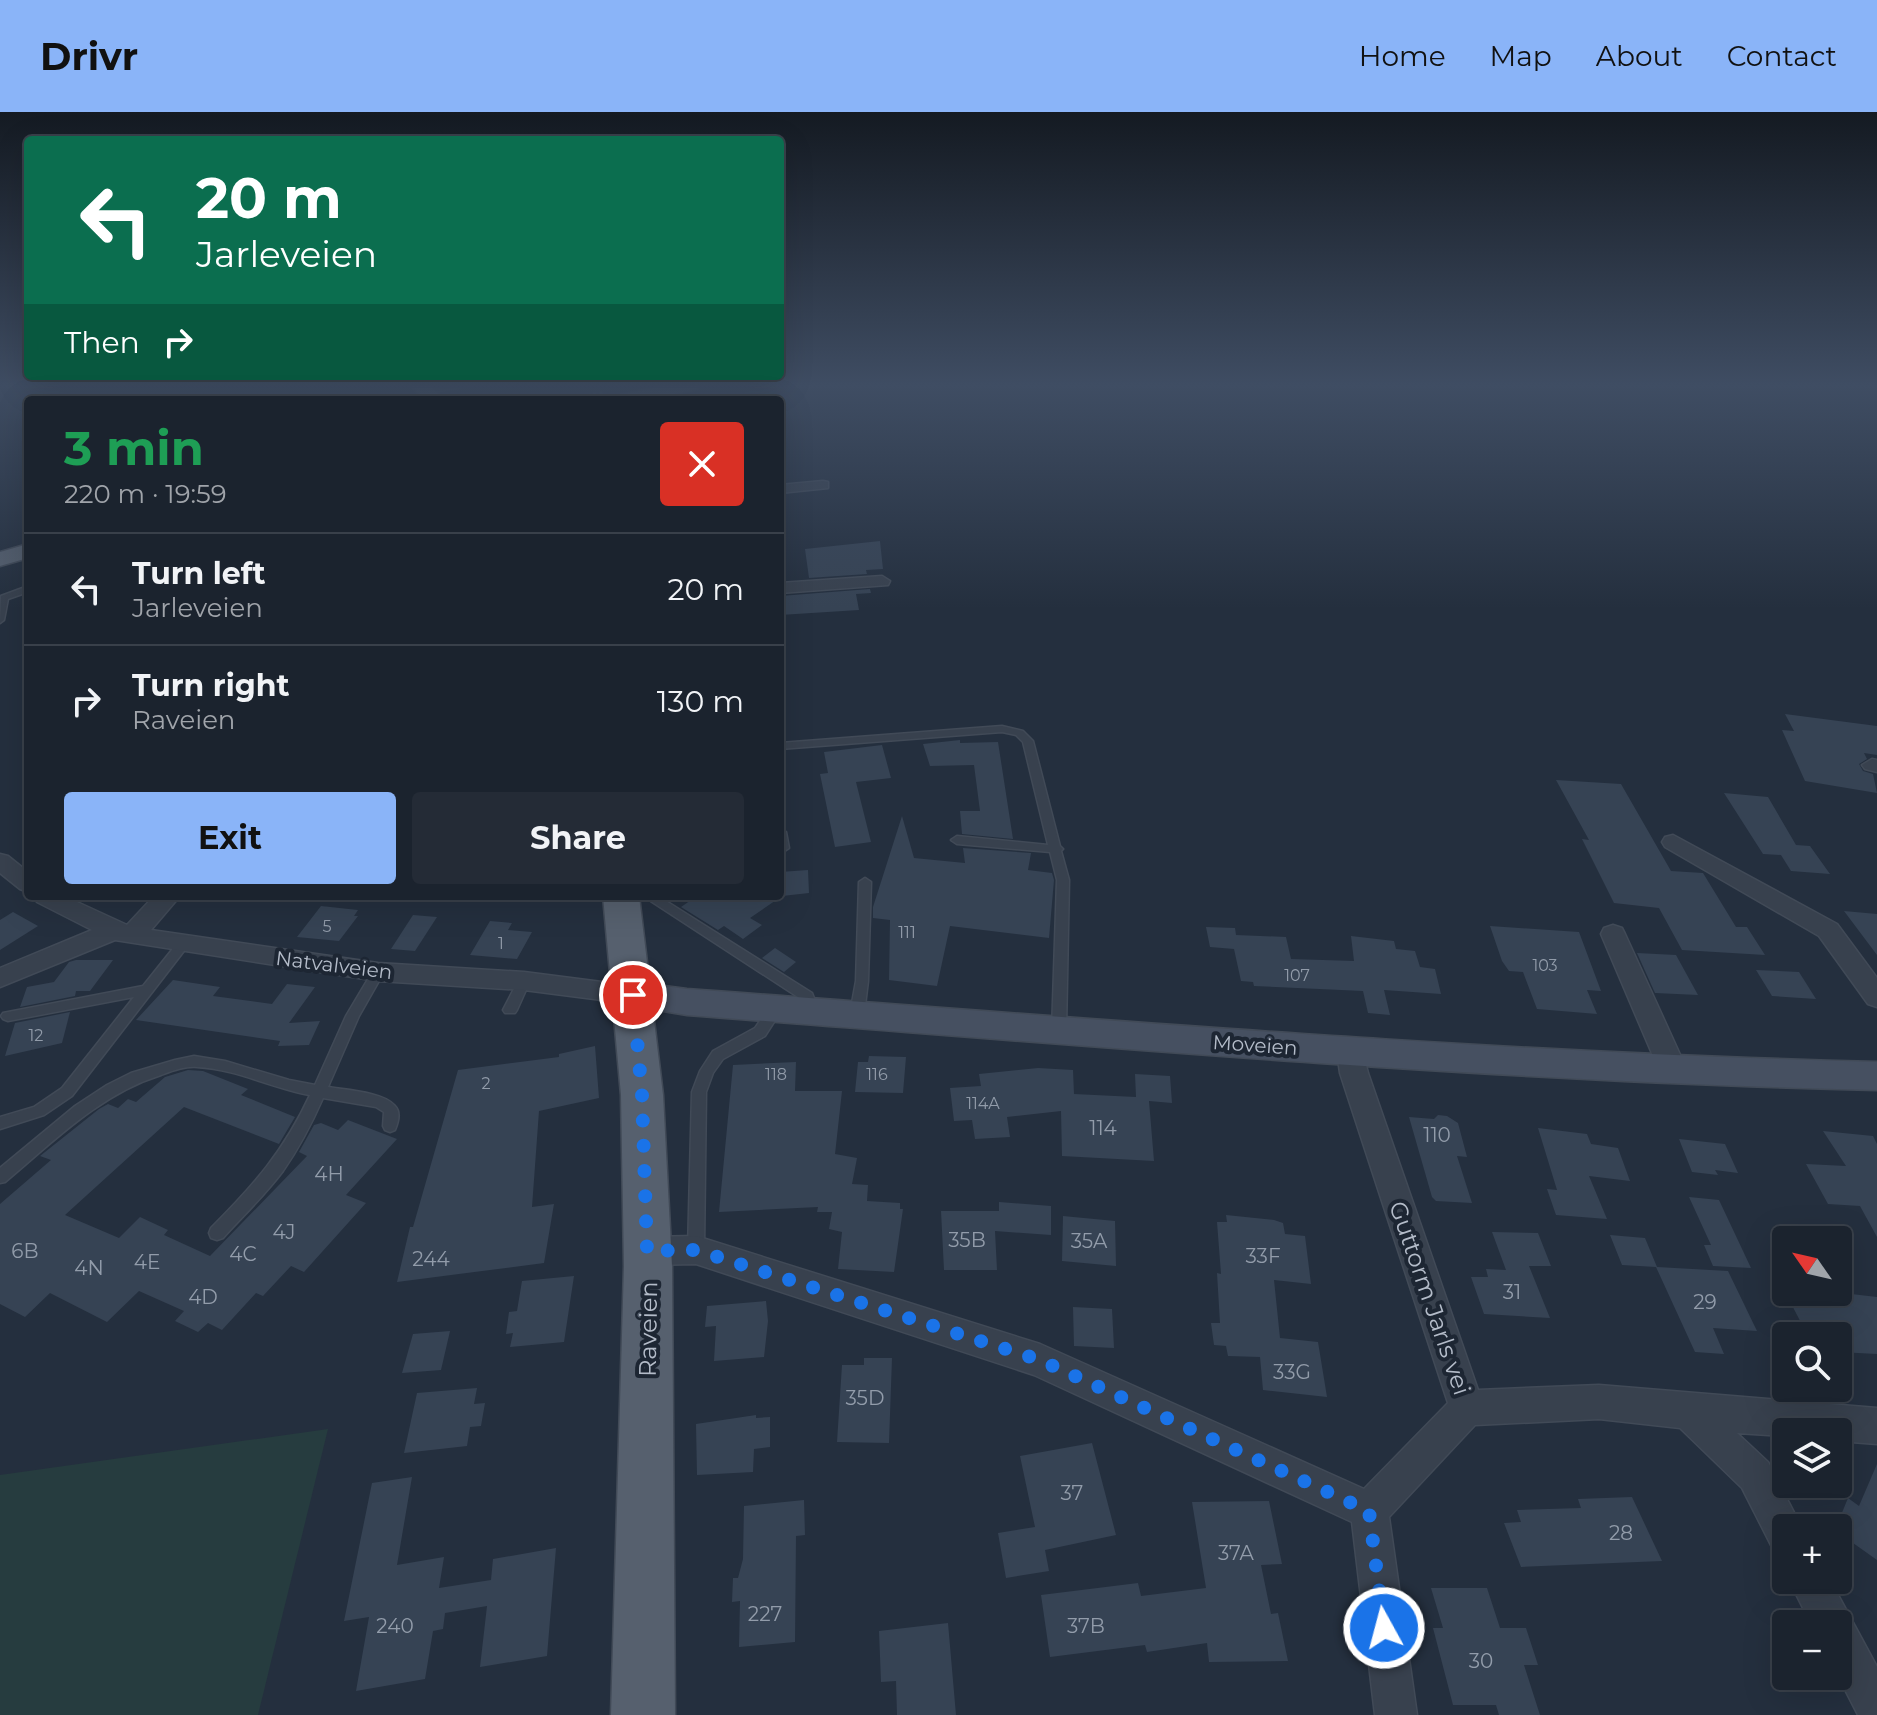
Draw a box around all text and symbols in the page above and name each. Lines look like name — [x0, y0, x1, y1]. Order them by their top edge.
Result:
text: Drivr — [40, 33, 138, 80]
text: Home — [1359, 39, 1446, 73]
text: Map — [1490, 39, 1552, 73]
text: About — [1596, 39, 1683, 73]
text: Contact — [1727, 39, 1837, 73]
text: 20 m — [196, 164, 342, 232]
icon: left — [64, 168, 168, 272]
text: Jarleveien — [196, 232, 377, 276]
icon: right — [156, 320, 200, 364]
text: Then — [64, 324, 140, 361]
text: 3 min — [64, 419, 204, 477]
button: close — [660, 422, 744, 506]
text: 220 m · 19:59 — [64, 478, 227, 510]
text: Turn left — [132, 555, 265, 592]
icon: left — [64, 567, 108, 611]
text: 20 m — [667, 571, 744, 608]
text: Jarleveien — [132, 592, 263, 624]
text: Turn right — [132, 667, 289, 704]
icon: right — [64, 679, 108, 723]
text: 130 m — [657, 683, 744, 720]
text: Raveien — [132, 704, 235, 736]
button: Exit — [64, 792, 396, 884]
button: Share — [412, 792, 744, 884]
house number: 5 — [322, 917, 332, 936]
house number: 111 — [898, 923, 916, 942]
house number: 1 — [498, 934, 504, 953]
street label: Natvalveien — [274, 946, 394, 984]
house number: 103 — [1532, 956, 1558, 975]
pin — [599, 961, 667, 1029]
house number: 107 — [1284, 966, 1310, 985]
icon: arrive — [611, 973, 655, 1017]
house number: 12 — [29, 1026, 43, 1045]
street label: Moveien — [1212, 1030, 1298, 1060]
house number: 118 — [765, 1065, 787, 1084]
house number: 116 — [866, 1065, 888, 1084]
house number: 2 — [481, 1074, 491, 1093]
house number: 114A — [966, 1094, 1000, 1113]
house number: 114 — [1089, 1116, 1117, 1140]
house number: 110 — [1423, 1123, 1451, 1147]
house number: 4H — [314, 1162, 344, 1186]
street label: Guttorm Jarls vei — [1383, 1197, 1477, 1399]
house number: 4J — [272, 1220, 296, 1244]
north arrow — [1772, 1226, 1852, 1306]
map controls — [1772, 1226, 1852, 1690]
house number: 35B — [948, 1228, 986, 1252]
house number: 35A — [1071, 1229, 1108, 1253]
house number: 6B — [11, 1239, 39, 1263]
house number: 4C — [229, 1242, 257, 1266]
house number: 33F — [1245, 1244, 1281, 1268]
house number: 244 — [412, 1247, 450, 1271]
house number: 4E — [134, 1250, 160, 1274]
house number: 4N — [74, 1256, 104, 1280]
house number: 31 — [1503, 1280, 1521, 1304]
street label: Raveien — [633, 1281, 663, 1377]
house number: 4D — [188, 1285, 218, 1309]
house number: 29 — [1693, 1290, 1717, 1314]
button: search — [1772, 1322, 1852, 1402]
house number: 33G — [1273, 1360, 1311, 1384]
house number: 35D — [846, 1386, 884, 1410]
button: layers — [1772, 1418, 1852, 1498]
house number: 37 — [1061, 1481, 1083, 1505]
button: + — [1772, 1514, 1852, 1594]
house number: 28 — [1609, 1521, 1633, 1545]
house number: 37A — [1218, 1541, 1255, 1565]
position arrow — [1342, 1586, 1426, 1670]
house number: 227 — [748, 1602, 782, 1626]
button: − — [1772, 1610, 1852, 1690]
house number: 240 — [376, 1614, 414, 1638]
house number: 37B — [1067, 1614, 1105, 1638]
house number: 30 — [1469, 1649, 1493, 1673]

